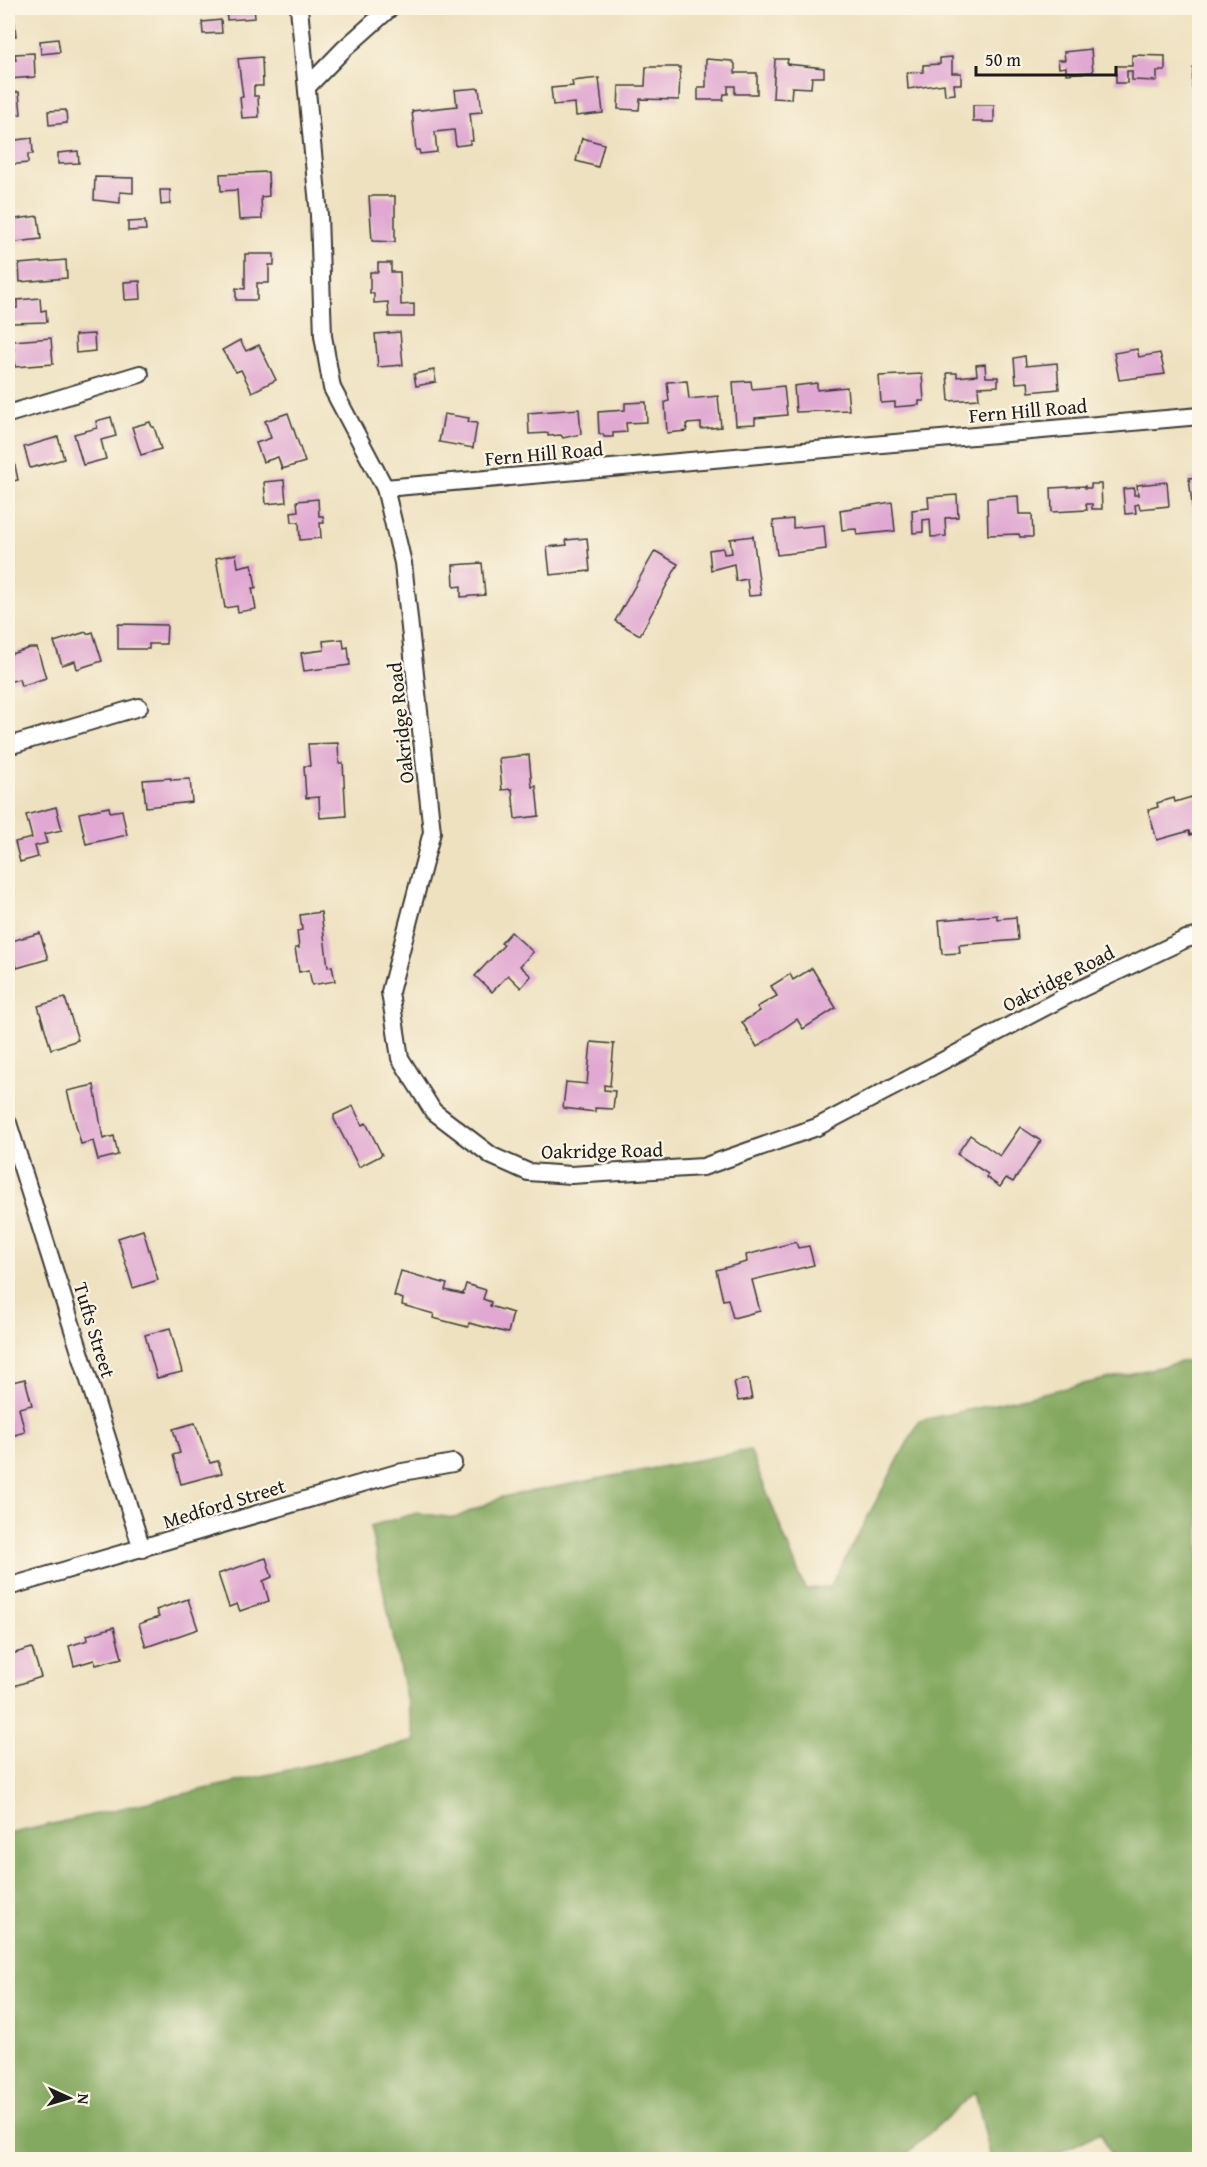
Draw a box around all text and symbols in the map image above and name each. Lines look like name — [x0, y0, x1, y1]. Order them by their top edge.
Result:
scale bar — [976, 39, 1116, 77]
text: 50 m — [985, 46, 1021, 73]
street label: Fern Hill Road — [968, 390, 1089, 430]
street label: Fern Hill Road — [484, 433, 605, 473]
street label: Oakridge Road — [379, 661, 421, 785]
street label: Oakridge Road — [997, 937, 1119, 1019]
street label: Oakridge Road — [541, 1134, 664, 1166]
street label: Tufts Street — [67, 1279, 123, 1381]
street label: Medford Street — [159, 1471, 289, 1535]
north arrow — [39, 2068, 99, 2128]
text: N — [72, 2093, 96, 2106]

